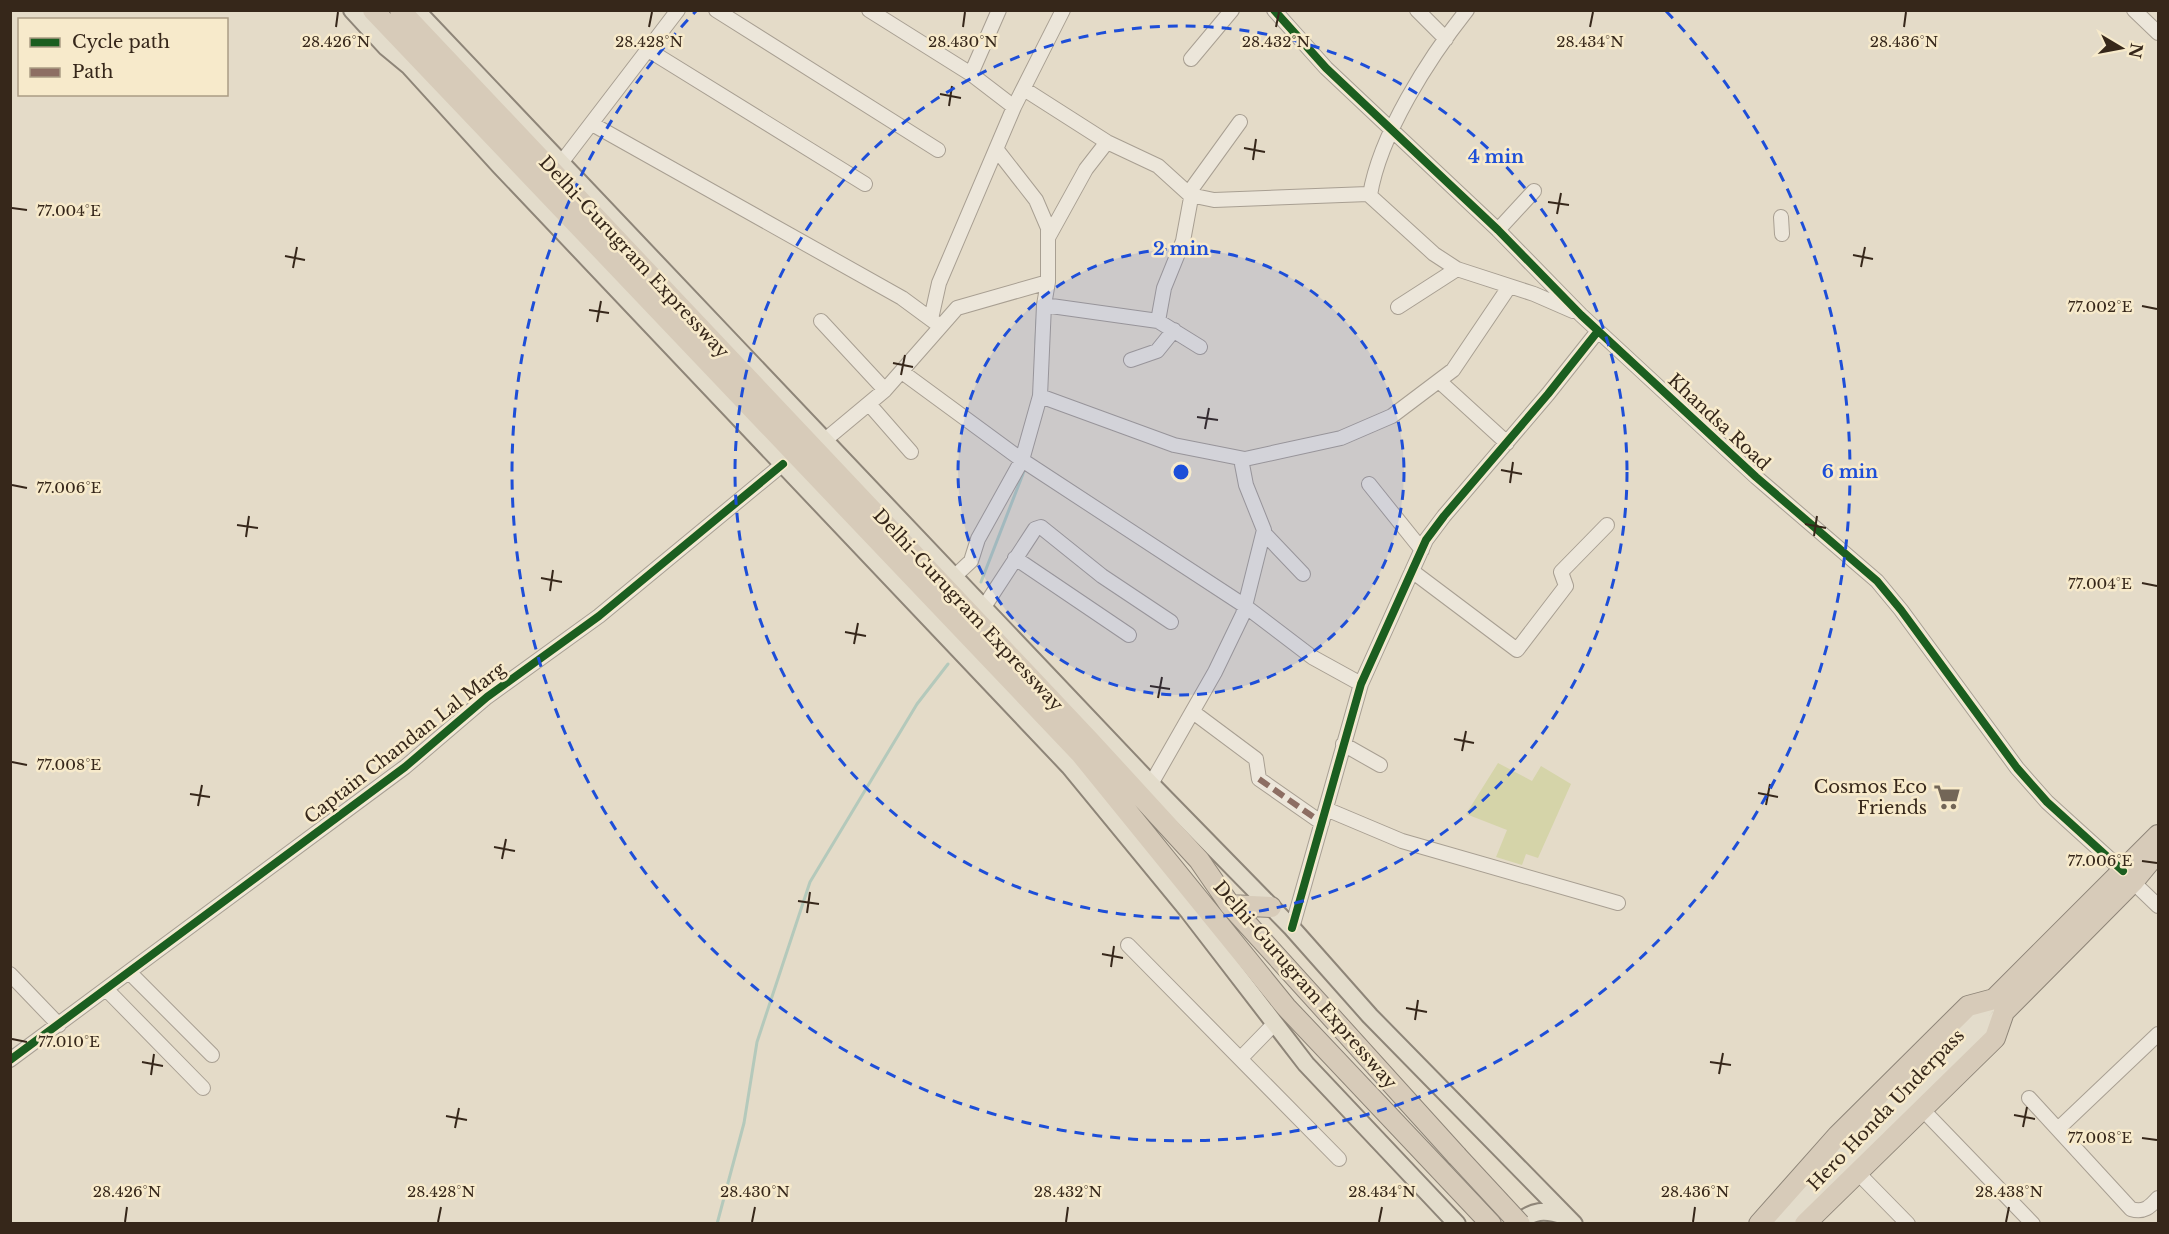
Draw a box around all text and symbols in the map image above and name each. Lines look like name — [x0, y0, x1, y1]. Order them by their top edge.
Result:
legend — [18, 18, 228, 96]
north arrow — [2091, 18, 2151, 78]
text: Cycle path — [72, 31, 170, 53]
text: 28.426°N — [302, 32, 370, 51]
text: 28.428°N — [615, 32, 683, 51]
text: 28.430°N — [928, 32, 998, 51]
text: 28.432°N — [1242, 32, 1310, 51]
text: 28.434°N — [1556, 32, 1624, 51]
text: 28.436°N — [1870, 32, 1938, 51]
text: N — [2125, 41, 2147, 60]
text: Path — [72, 61, 113, 83]
text: 4 min — [1468, 146, 1524, 168]
street label: Delhi-Gurugram Expressway — [534, 151, 734, 363]
text: 77.004°E — [37, 201, 101, 220]
text: 2 min — [1153, 238, 1209, 260]
text: 77.002°E — [2068, 297, 2132, 316]
street label: Khandsa Road — [1663, 369, 1775, 475]
text: 6 min — [1822, 461, 1878, 483]
centre of rings — [1171, 462, 1191, 482]
text: 77.006°E — [37, 478, 102, 497]
street label: Delhi-Gurugram Expressway — [868, 504, 1068, 716]
text: 77.004°E — [2068, 574, 2132, 593]
street label: Captain Chandan Lal Marg — [300, 658, 510, 828]
text: 77.008°E — [37, 755, 101, 774]
place label: Cosmos Eco Friends — [1814, 776, 1927, 819]
supermarket icon: Cosmos Eco Friends — [1932, 782, 1962, 812]
text: 77.006°E — [2068, 851, 2133, 870]
street label: Delhi-Gurugram Expressway — [1209, 876, 1402, 1094]
street label: Hero Honda Underpass — [1803, 1025, 1969, 1195]
text: 77.010°E — [38, 1032, 100, 1051]
text: 77.008°E — [2068, 1128, 2132, 1147]
text: 28.426°N — [93, 1182, 161, 1201]
text: 28.428°N — [407, 1182, 475, 1201]
text: 28.430°N — [720, 1182, 790, 1201]
text: 28.432°N — [1034, 1182, 1102, 1201]
text: 28.434°N — [1348, 1182, 1416, 1201]
text: 28.436°N — [1661, 1182, 1729, 1201]
text: 28.438°N — [1975, 1182, 2043, 1201]

